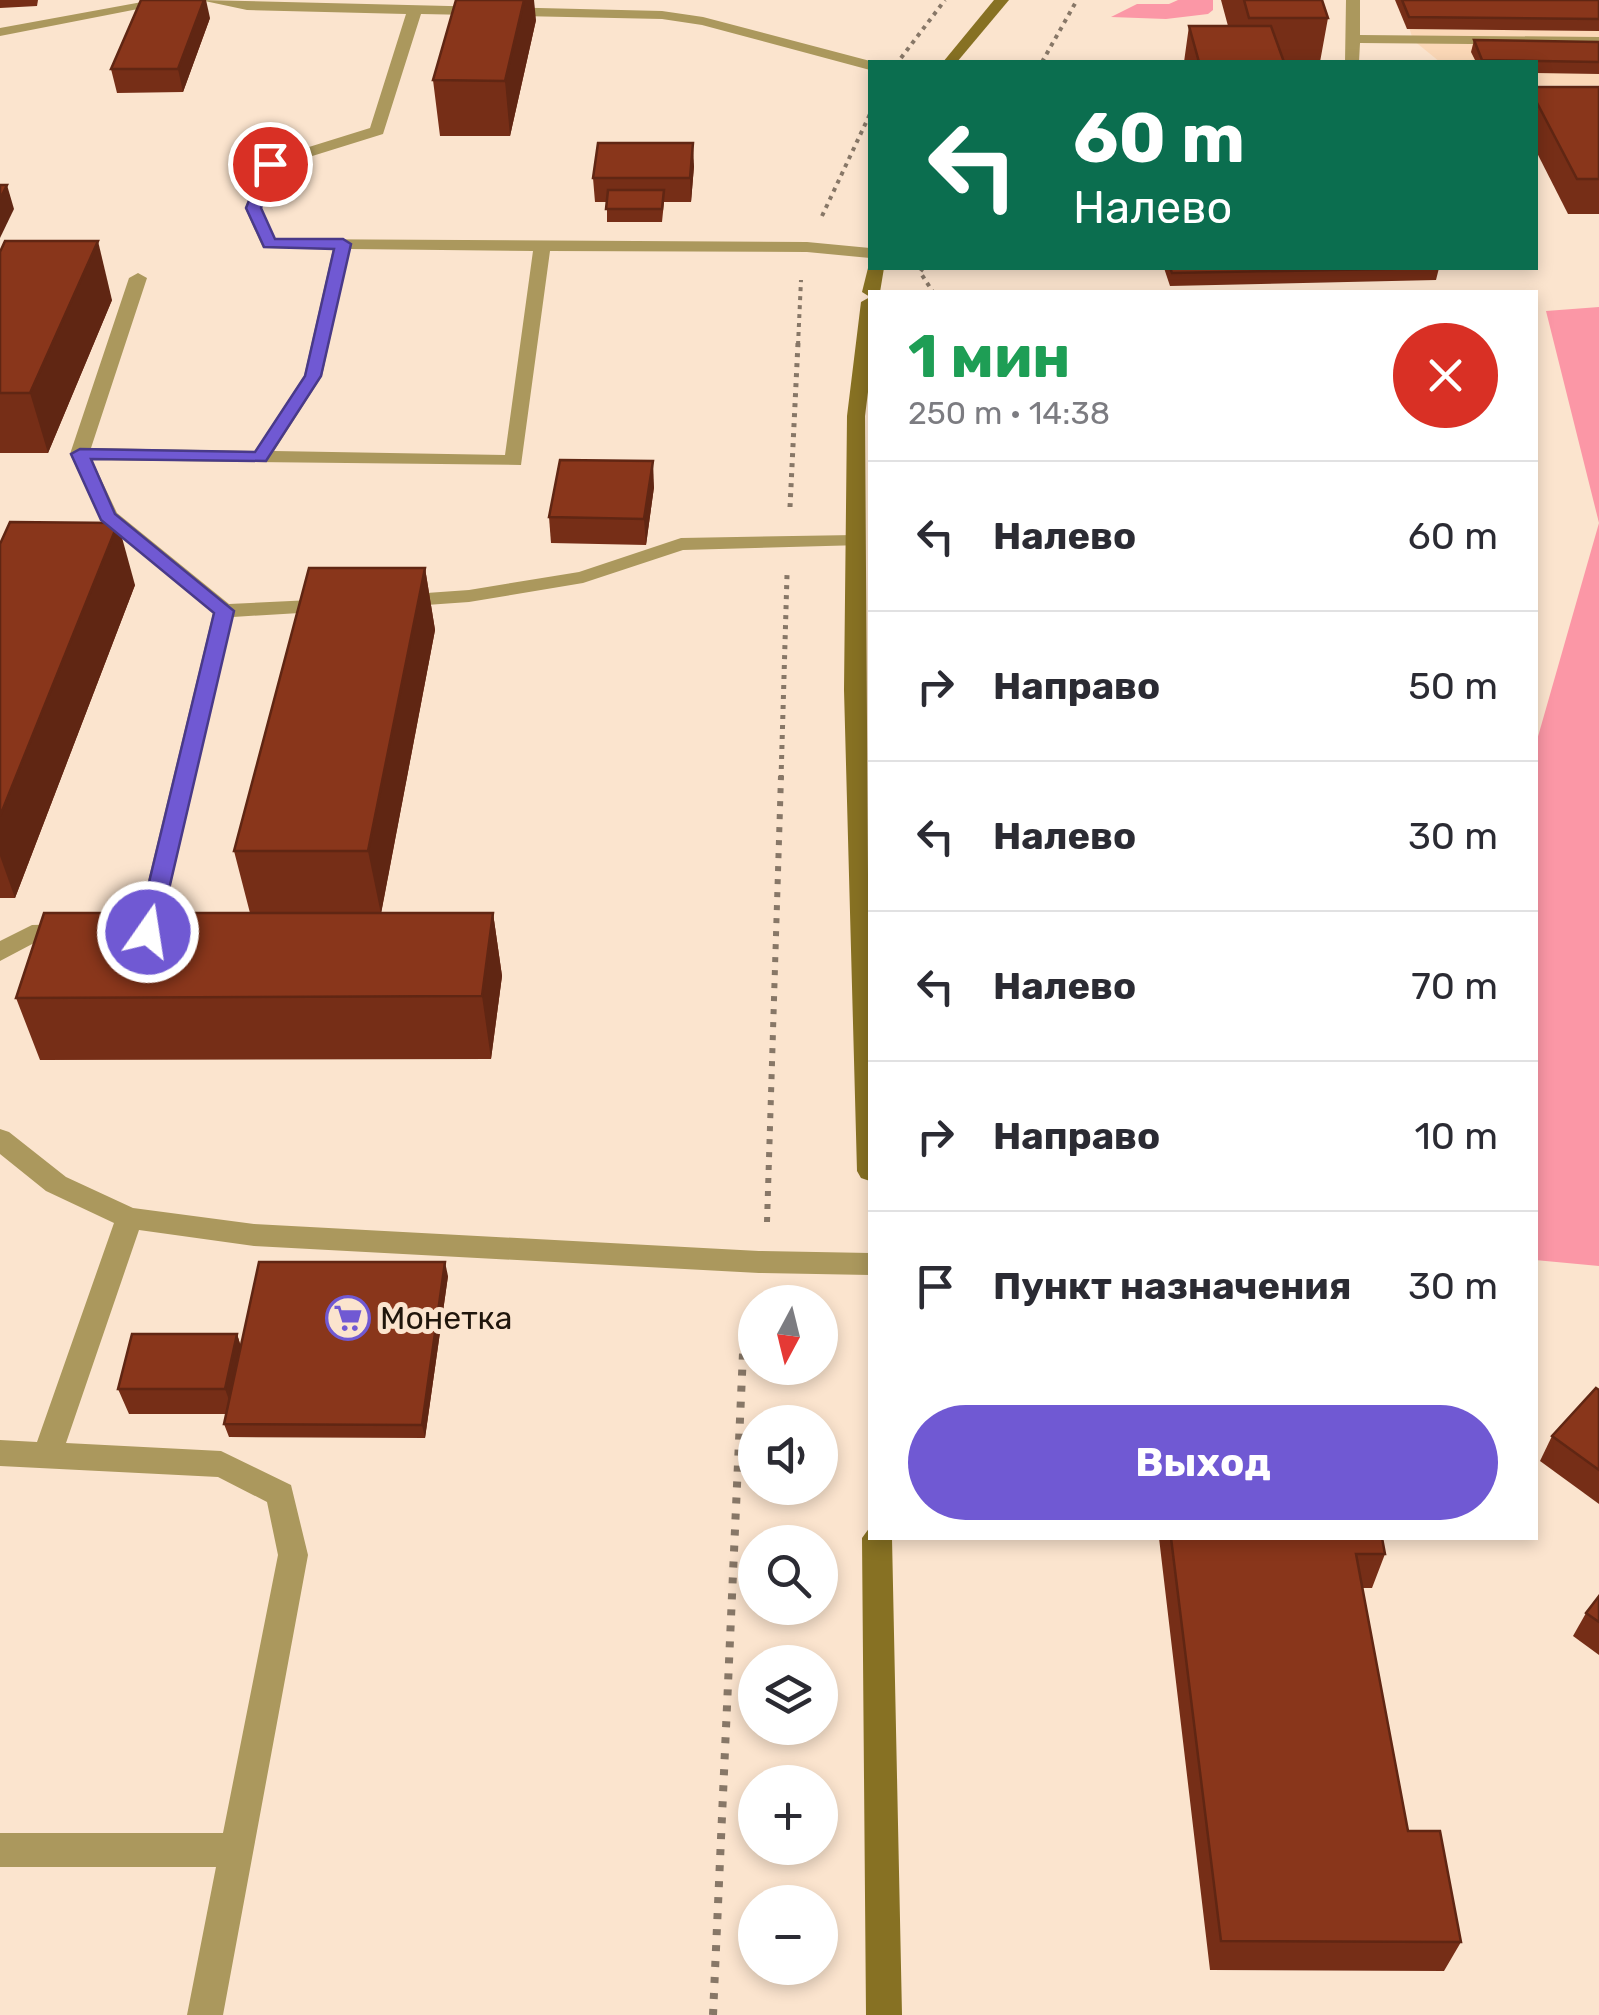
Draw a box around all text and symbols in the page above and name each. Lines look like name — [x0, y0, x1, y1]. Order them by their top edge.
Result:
text: 60 m — [1073, 97, 1245, 180]
icon: left — [908, 100, 1038, 230]
pin — [228, 122, 313, 207]
icon: arrive — [243, 137, 298, 192]
text: Налево — [1073, 181, 1232, 234]
text: 1 мин — [908, 321, 1071, 392]
button: close — [1393, 323, 1498, 428]
text: 250 m · 14:38 — [908, 394, 1110, 432]
icon: left — [908, 509, 963, 564]
text: Налево — [993, 513, 1136, 559]
text: 60 m — [1408, 513, 1498, 559]
icon: right — [908, 659, 963, 714]
text: Направо — [993, 663, 1160, 709]
text: 50 m — [1408, 663, 1498, 709]
icon: left — [908, 809, 963, 864]
text: Налево — [993, 813, 1136, 859]
text: 30 m — [1408, 813, 1498, 859]
position arrow — [96, 880, 200, 984]
icon: left — [908, 959, 963, 1014]
text: Налево — [993, 963, 1136, 1009]
text: 70 m — [1411, 963, 1498, 1009]
icon: right — [908, 1109, 963, 1164]
text: Направо — [993, 1113, 1160, 1159]
text: 10 m — [1415, 1113, 1498, 1159]
icon: arrive — [908, 1259, 963, 1314]
text: Пункт назначения — [993, 1263, 1352, 1309]
text: 30 m — [1408, 1263, 1498, 1309]
north arrow — [738, 1285, 838, 1385]
map controls — [738, 1285, 838, 1985]
supermarket icon: Монетка — [325, 1295, 371, 1341]
place label: Монетка — [380, 1299, 512, 1337]
button: sound — [738, 1405, 838, 1505]
button: Выход — [908, 1405, 1498, 1520]
button: search — [738, 1525, 838, 1625]
button: layers — [738, 1645, 838, 1745]
button: + — [738, 1765, 838, 1865]
button: − — [738, 1885, 838, 1985]

